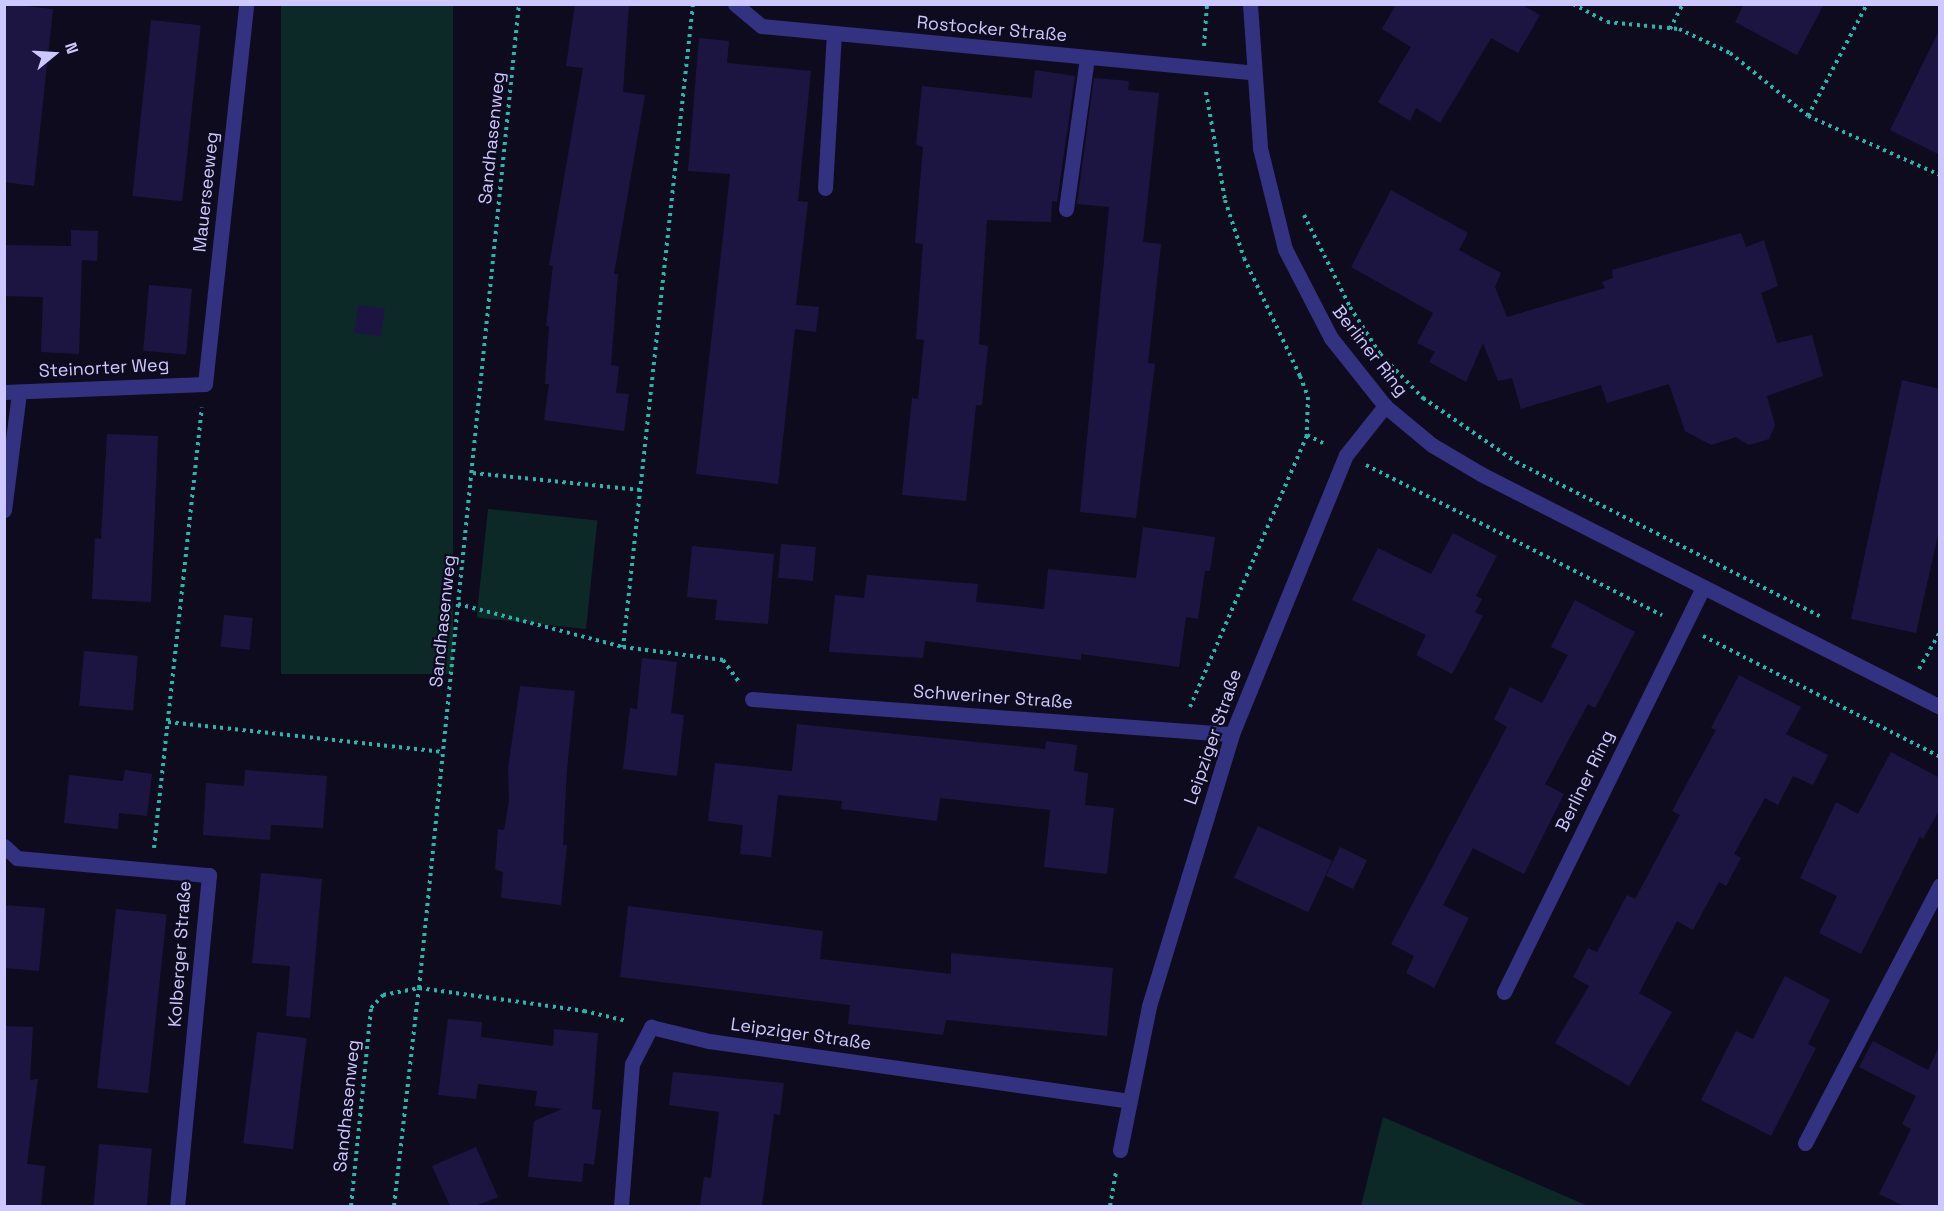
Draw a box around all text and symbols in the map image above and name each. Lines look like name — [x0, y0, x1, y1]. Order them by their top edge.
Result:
street label: Rostocker Straße — [916, 12, 1068, 46]
north arrow — [24, 24, 84, 84]
text: N — [60, 40, 83, 57]
street label: Sandhasenweg — [474, 71, 510, 205]
street label: Mauerseeweg — [189, 131, 223, 253]
street label: Berliner Ring — [1328, 301, 1412, 401]
street label: Steinorter Weg — [38, 354, 170, 382]
street label: Sandhasenweg — [425, 554, 461, 688]
street label: Leipziger Straße — [1180, 667, 1246, 807]
street label: Schweriner Straße — [912, 681, 1074, 713]
street label: Berliner Ring — [1551, 727, 1619, 835]
street label: Kolberger Straße — [164, 880, 196, 1028]
street label: Leipziger Straße — [729, 1013, 873, 1055]
street label: Sandhasenweg — [329, 1039, 365, 1173]

